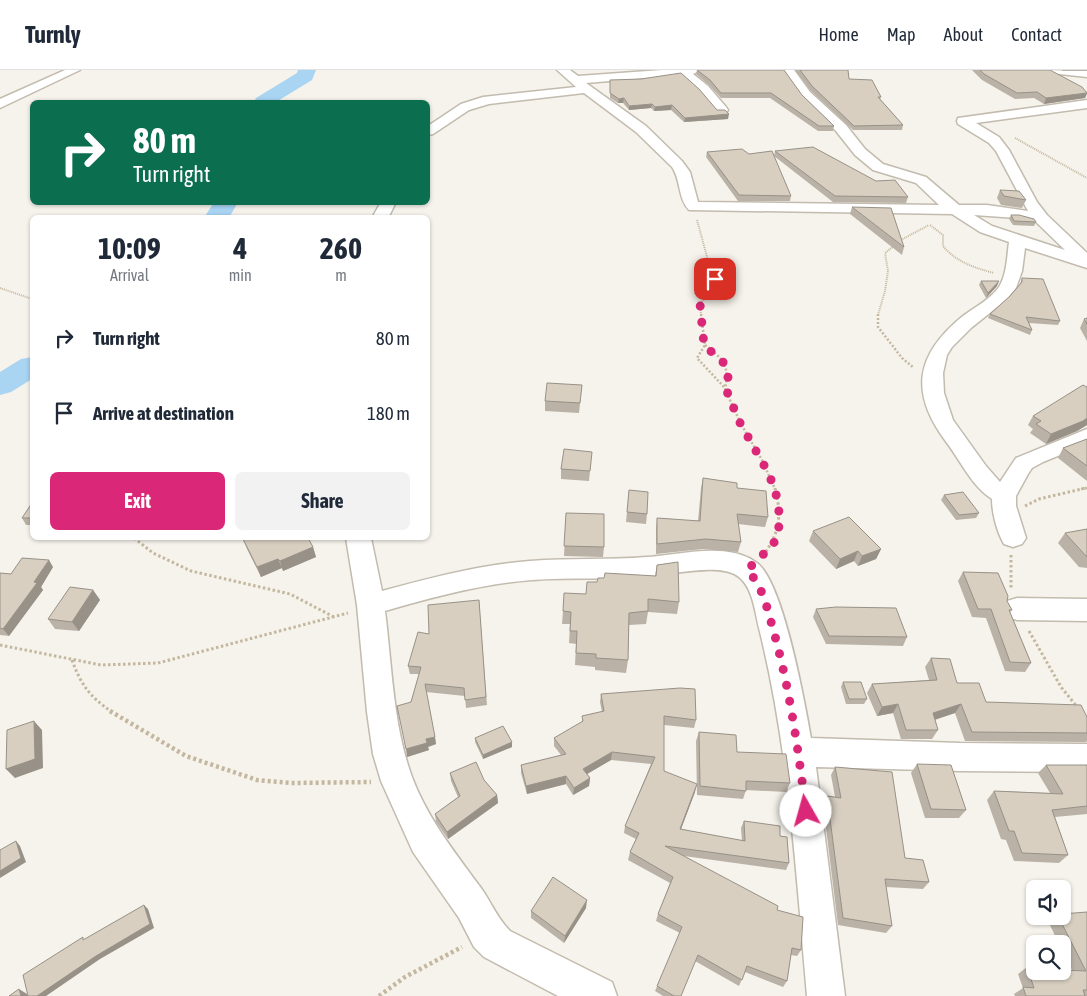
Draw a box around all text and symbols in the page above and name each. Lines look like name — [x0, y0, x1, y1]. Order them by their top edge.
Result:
text: Turnly — [25, 21, 81, 48]
text: Home — [819, 24, 859, 45]
text: Map — [887, 24, 916, 45]
text: About — [944, 24, 983, 45]
text: Contact — [1011, 24, 1062, 45]
icon: right — [50, 120, 115, 185]
text: 80 m — [133, 120, 196, 160]
text: Turn right — [133, 161, 210, 187]
text: 10:09 — [98, 231, 161, 265]
text: 4 — [233, 231, 247, 265]
text: 260 — [320, 231, 362, 265]
pin — [694, 258, 736, 300]
icon: arrive — [701, 265, 729, 293]
text: Arrival — [110, 266, 149, 284]
text: min — [229, 266, 252, 284]
text: m — [335, 266, 347, 284]
icon: right — [50, 324, 78, 352]
text: Turn right — [93, 327, 160, 349]
text: 80 m — [376, 327, 410, 349]
icon: arrive — [50, 399, 78, 427]
text: Arrive at destination — [93, 402, 234, 424]
text: 180 m — [367, 402, 410, 424]
button: Exit — [50, 472, 225, 530]
button: Share — [235, 472, 410, 530]
position arrow — [779, 784, 831, 836]
map controls — [1026, 880, 1071, 980]
button: sound — [1026, 880, 1071, 925]
button: search — [1026, 935, 1071, 980]

